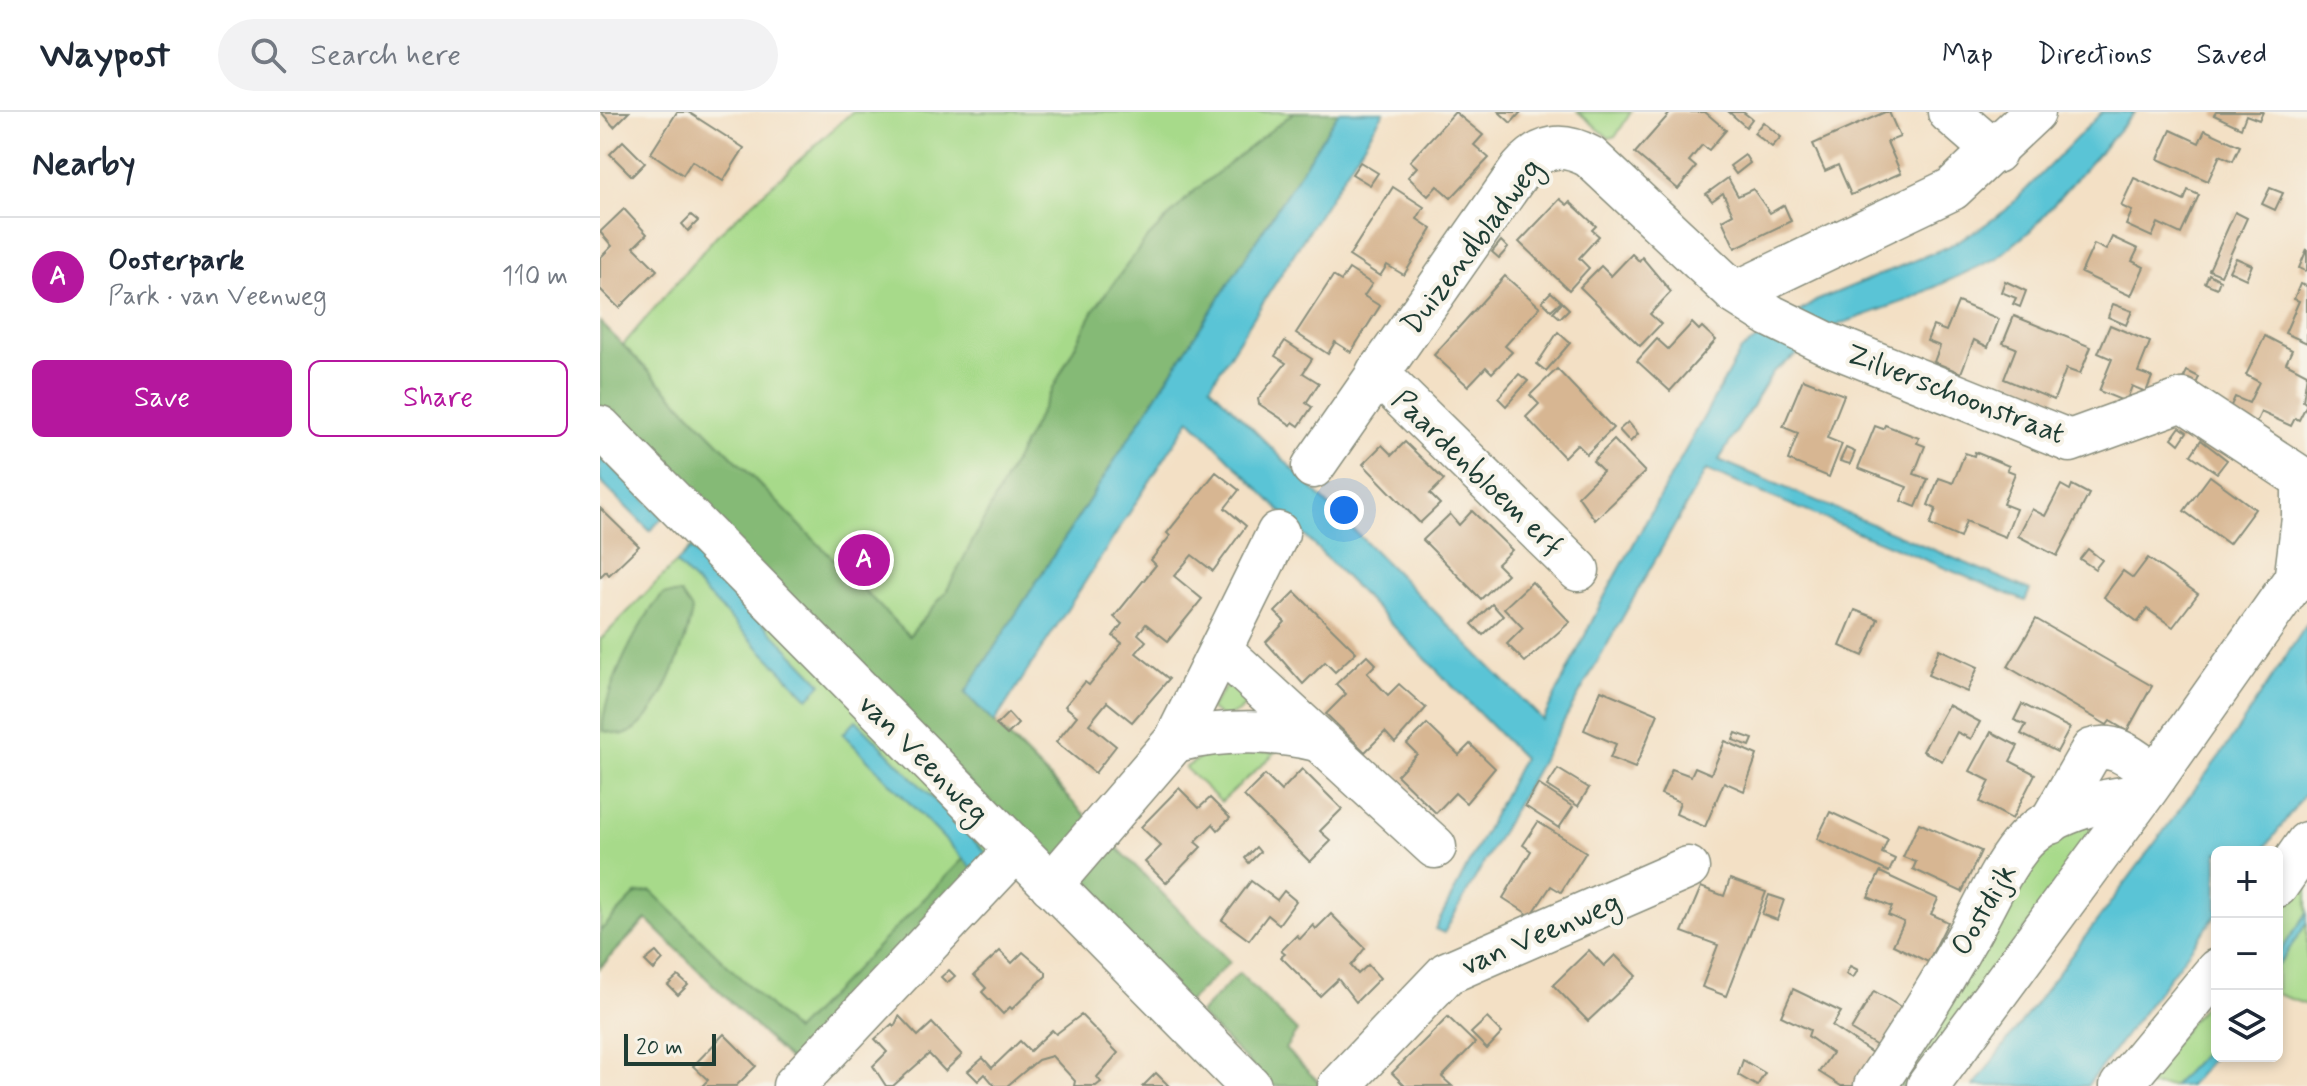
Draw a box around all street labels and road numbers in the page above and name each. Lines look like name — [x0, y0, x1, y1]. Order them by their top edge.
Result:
street label: Duizendbladweg — [1393, 151, 1553, 344]
street label: Zilverschoonstraat — [1841, 335, 2070, 454]
street label: Paardenbloem erf — [1383, 381, 1571, 565]
street label: van Veenweg — [848, 685, 997, 834]
street label: Oostdijk — [1942, 856, 2026, 963]
street label: van Veenweg — [1455, 883, 1627, 987]

